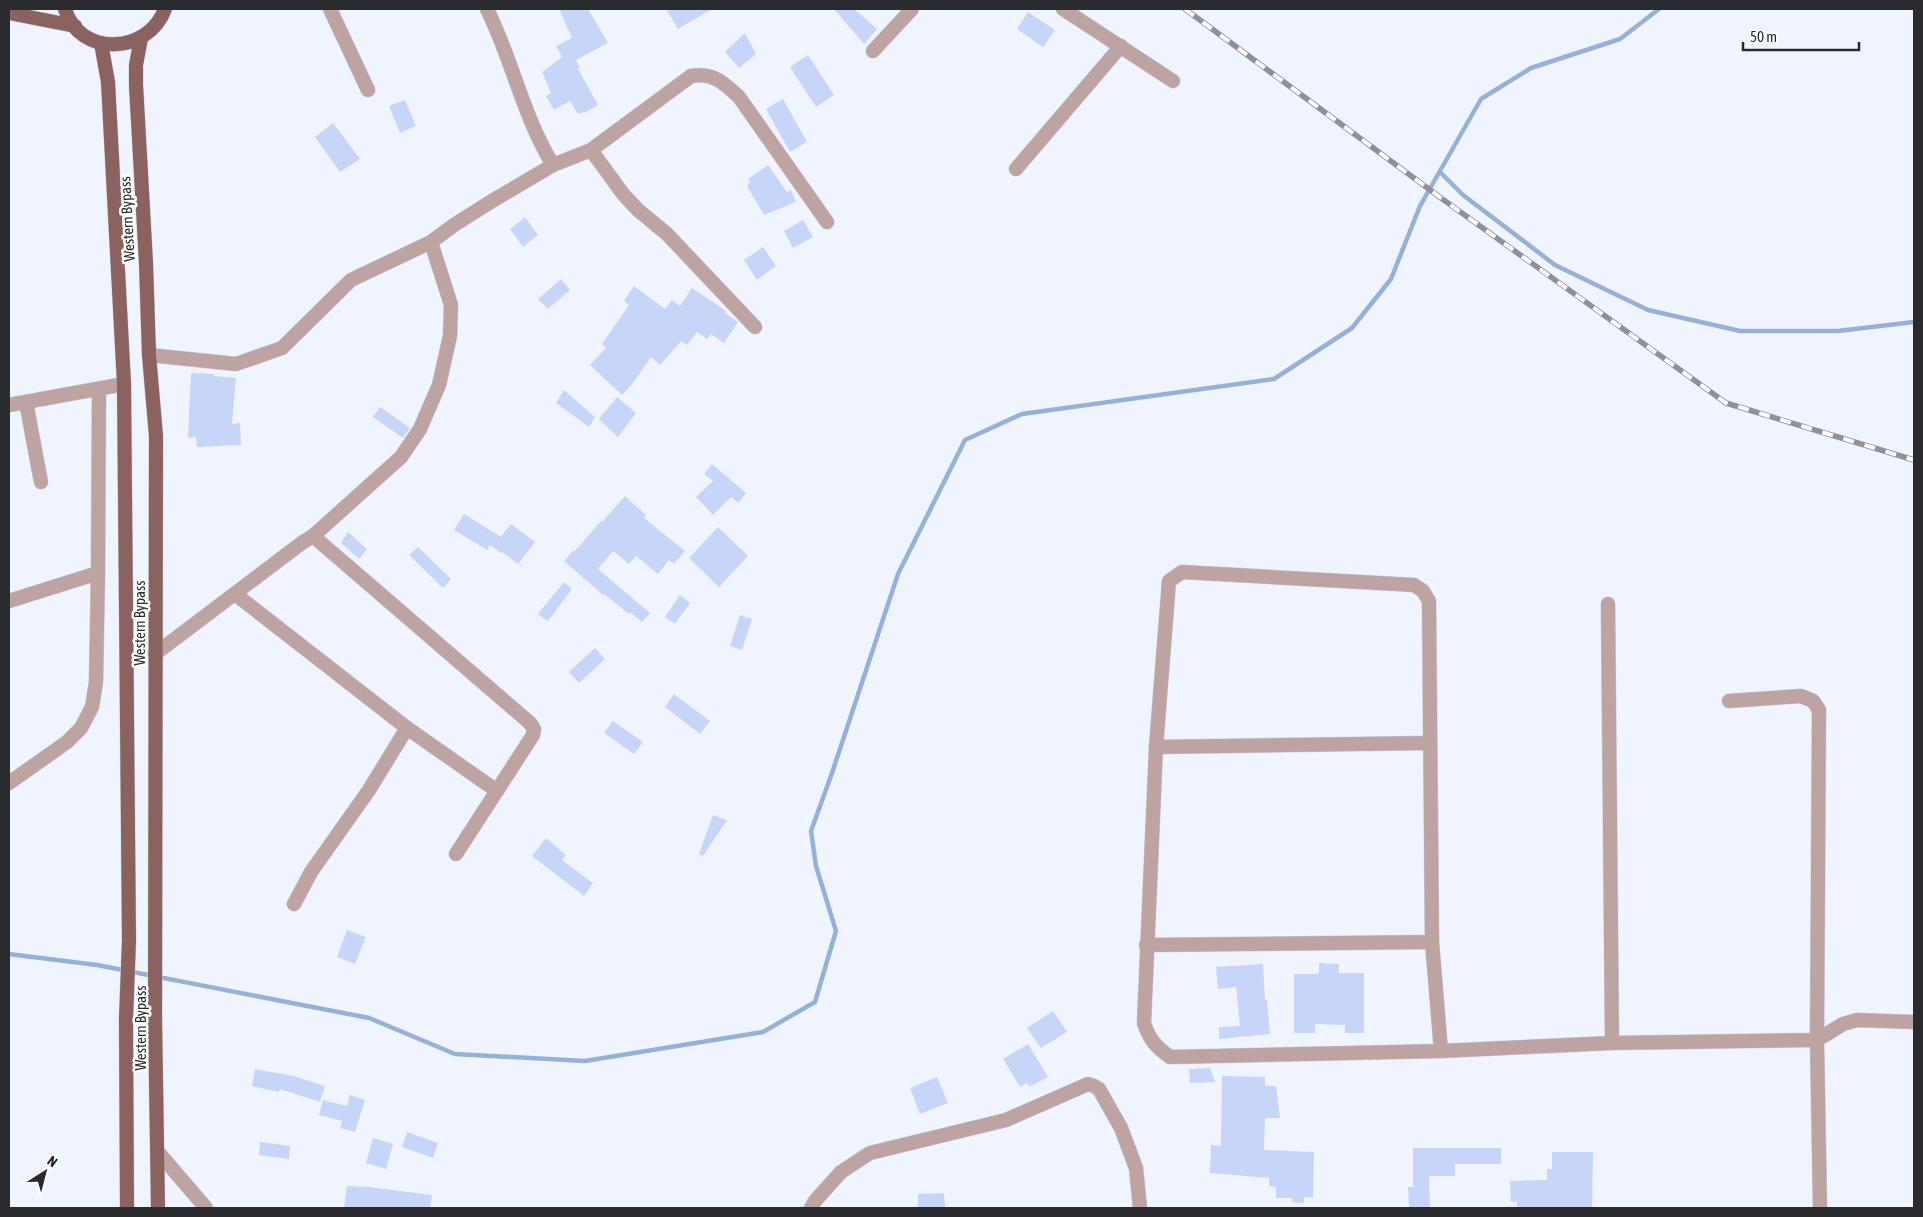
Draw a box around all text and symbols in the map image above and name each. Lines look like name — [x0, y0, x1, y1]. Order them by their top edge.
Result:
scale bar — [1743, 20, 1859, 52]
text: 50 m — [1750, 28, 1777, 45]
street label: Western Bypass — [116, 176, 138, 262]
street label: Western Bypass — [131, 580, 148, 666]
street label: Western Bypass — [132, 985, 149, 1071]
north arrow — [20, 1147, 70, 1197]
text: N — [45, 1153, 61, 1170]

